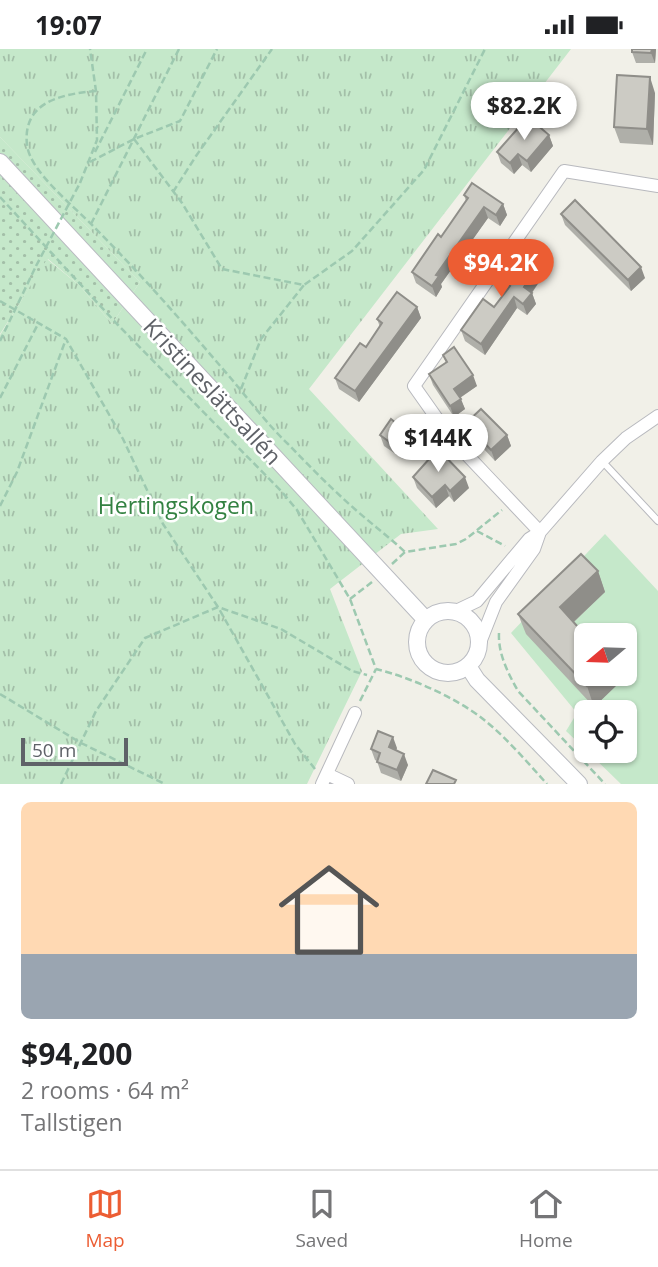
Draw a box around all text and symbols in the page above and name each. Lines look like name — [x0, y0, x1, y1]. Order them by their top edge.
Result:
text: 19:07 — [35, 7, 102, 43]
pin: $82.2K — [467, 83, 581, 142]
text: $82.2K — [487, 89, 561, 121]
pin: $94.2K — [444, 239, 558, 299]
text: $94.2K — [464, 246, 538, 278]
street label: Kristineslättsallén — [137, 311, 289, 471]
pin: $144K — [389, 415, 487, 474]
text: $144K — [404, 421, 472, 453]
park label: Hertingskogen — [98, 489, 254, 521]
north arrow — [574, 623, 637, 686]
map controls — [574, 623, 637, 763]
button: locate — [574, 700, 637, 763]
scale bar — [21, 735, 128, 767]
text: 50 m — [32, 737, 76, 763]
icon: home — [266, 847, 392, 973]
text: $94,200 — [21, 1033, 132, 1074]
text: 2 rooms · 64 m² — [21, 1074, 189, 1106]
text: Tallstigen — [21, 1106, 123, 1138]
tab: Map — [85, 1185, 125, 1253]
tab: Saved — [295, 1185, 348, 1253]
tab: Home — [519, 1185, 573, 1253]

